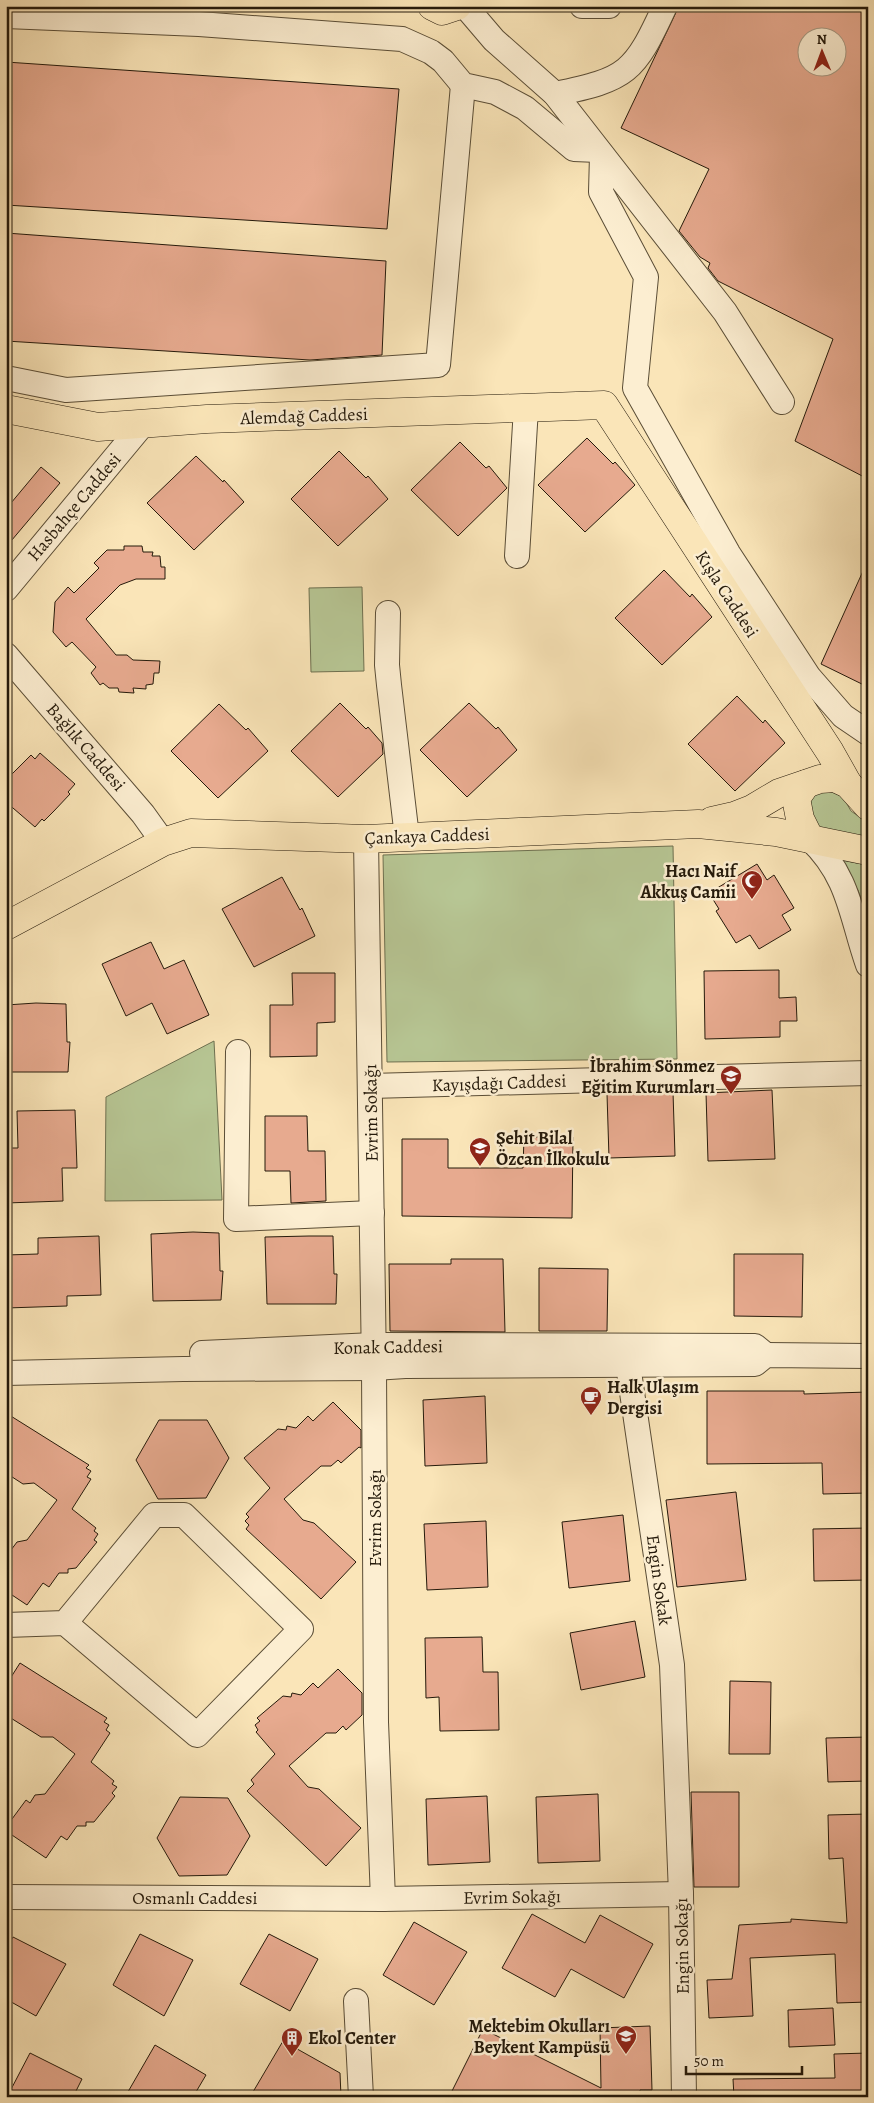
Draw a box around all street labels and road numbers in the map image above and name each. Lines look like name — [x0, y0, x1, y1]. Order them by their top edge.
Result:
street label: Alemdağ Caddesi — [239, 402, 368, 430]
street label: Hasbahçe Caddesi — [22, 448, 126, 566]
street label: Kışla Caddesi — [690, 546, 764, 642]
street label: Bağlık Caddesi — [41, 698, 131, 796]
street label: Çankaya Caddesi — [364, 822, 490, 850]
street label: Evrim Sokağı — [358, 1064, 384, 1162]
street label: Kayışdağı Caddesi — [431, 1069, 567, 1097]
street label: Konak Caddesi — [333, 1334, 443, 1360]
street label: Evrim Sokağı — [363, 1469, 387, 1567]
street label: Engin Sokak — [641, 1533, 677, 1627]
street label: Evrim Sokağı — [463, 1884, 561, 1910]
street label: Osmanlı Caddesi — [132, 1886, 258, 1910]
street label: Engin Sokağı — [669, 1897, 695, 1995]

